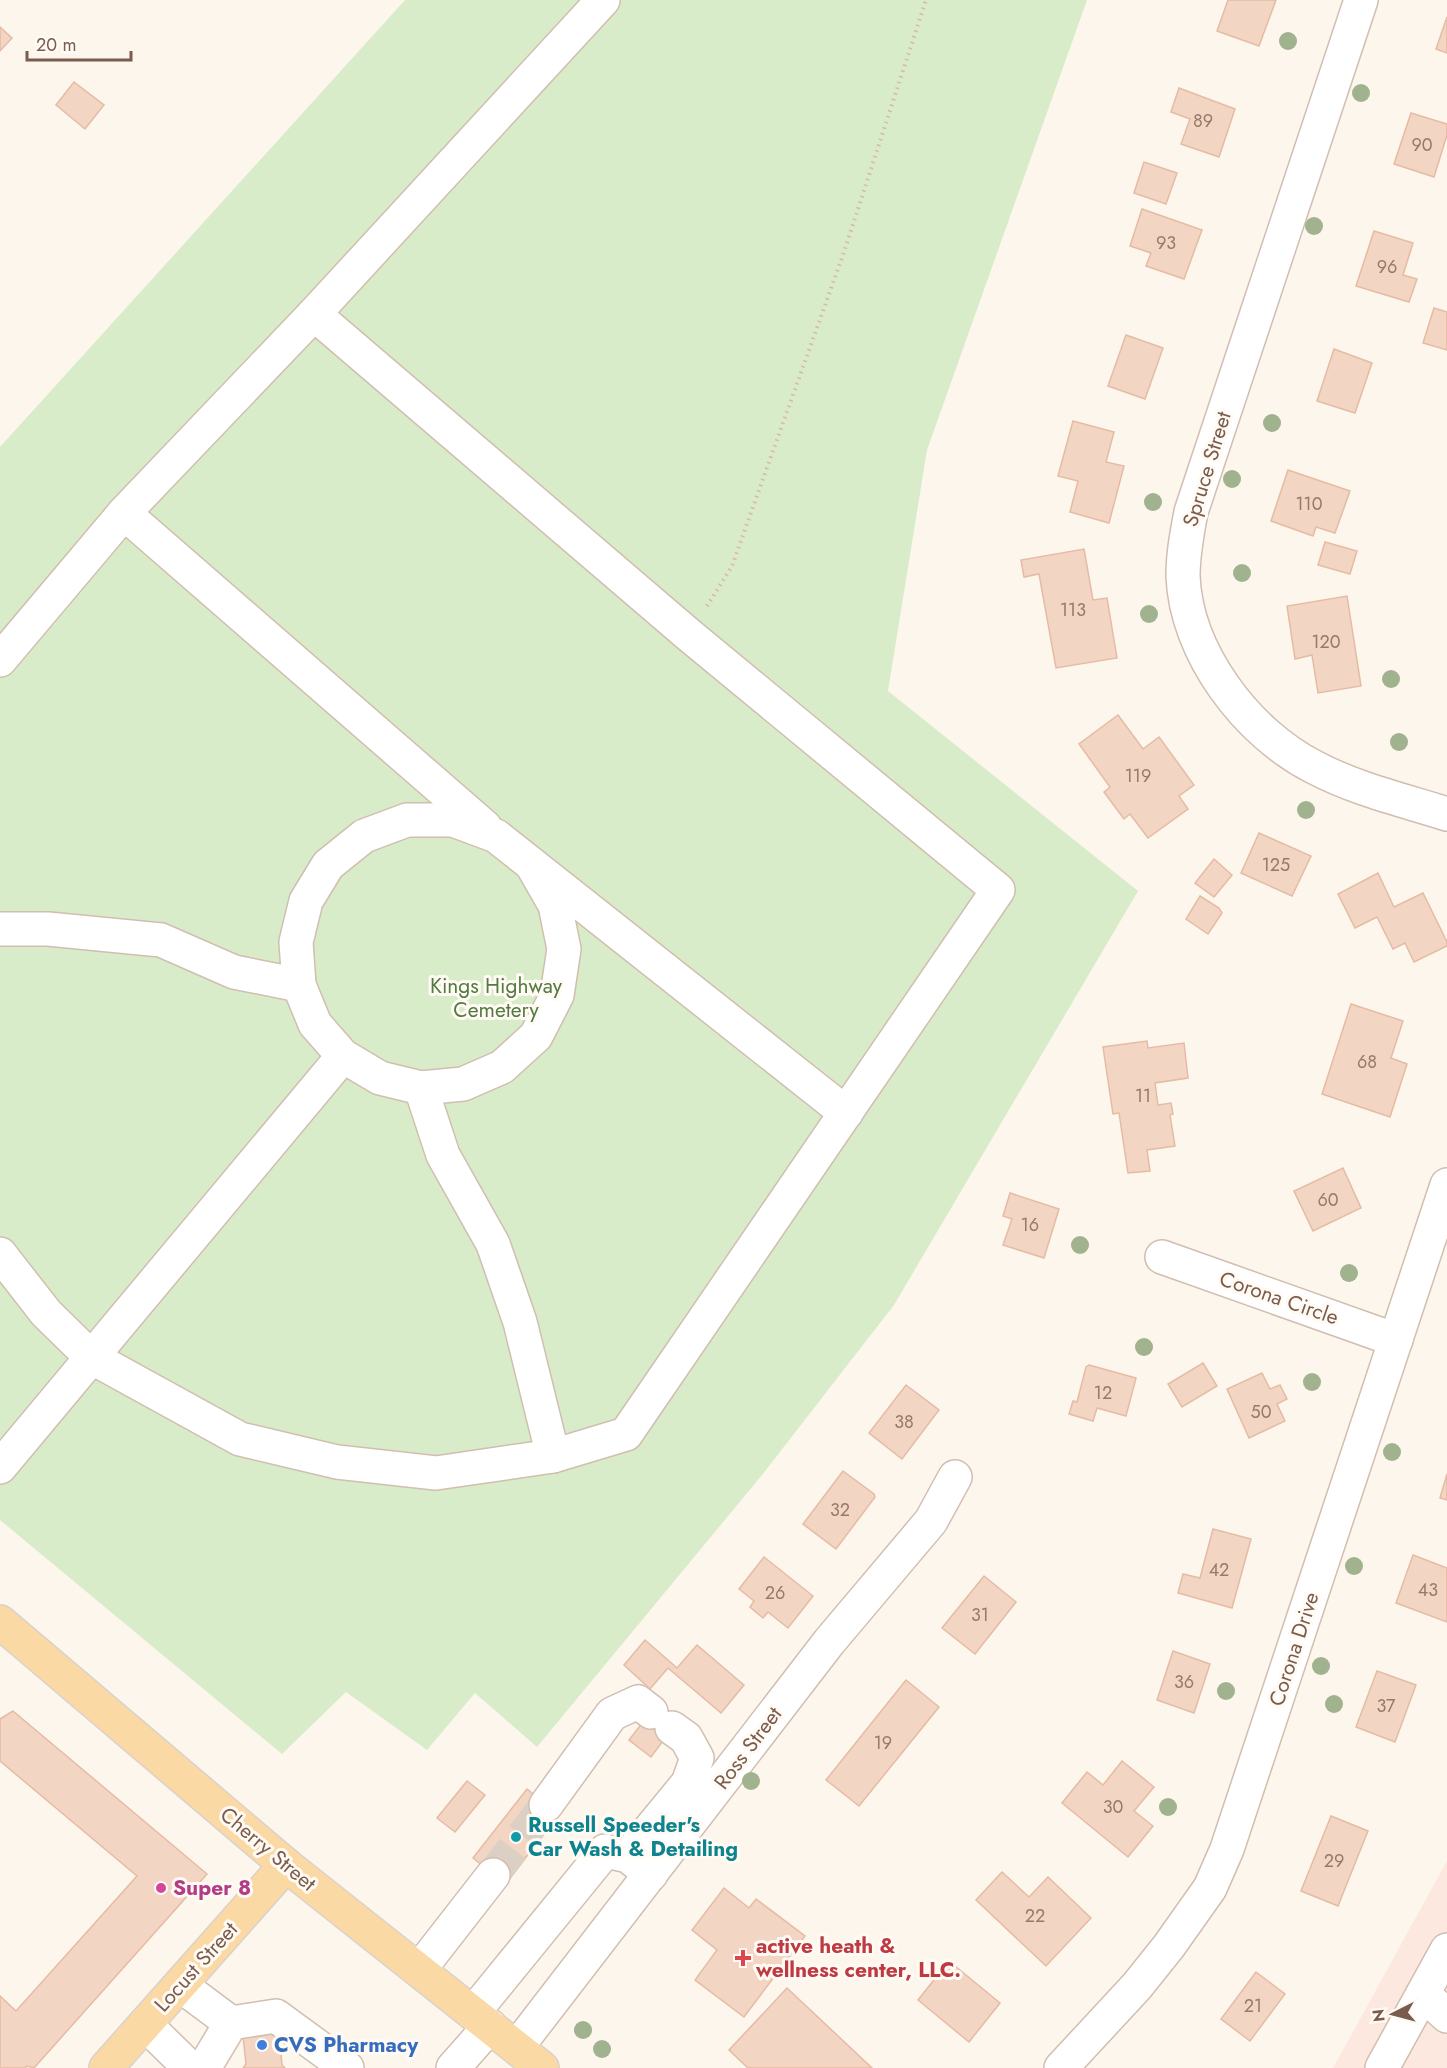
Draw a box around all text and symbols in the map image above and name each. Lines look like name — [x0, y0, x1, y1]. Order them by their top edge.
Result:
scale bar — [27, 24, 130, 62]
text: 20 m — [36, 32, 76, 58]
house number: 89 — [1193, 108, 1213, 134]
house number: 90 — [1411, 132, 1433, 158]
house number: 93 — [1156, 230, 1176, 256]
house number: 96 — [1377, 254, 1397, 280]
street label: Spruce Street — [1175, 408, 1239, 530]
house number: 110 — [1296, 491, 1323, 517]
house number: 113 — [1060, 597, 1086, 623]
house number: 120 — [1311, 629, 1341, 655]
house number: 119 — [1125, 763, 1151, 789]
house number: 125 — [1262, 852, 1290, 878]
park label: Kings Highway Cemetery — [430, 971, 563, 1025]
house number: 68 — [1357, 1049, 1377, 1075]
house number: 11 — [1135, 1083, 1151, 1109]
house number: 60 — [1317, 1187, 1339, 1213]
house number: 16 — [1021, 1212, 1039, 1238]
street label: Corona Circle — [1215, 1264, 1343, 1332]
house number: 12 — [1094, 1380, 1112, 1406]
house number: 50 — [1251, 1399, 1272, 1425]
house number: 38 — [894, 1409, 914, 1435]
house number: 32 — [830, 1497, 850, 1523]
house number: 42 — [1209, 1557, 1229, 1583]
house number: 43 — [1418, 1577, 1438, 1603]
house number: 26 — [765, 1580, 785, 1606]
street label: Corona Drive — [1261, 1588, 1327, 1710]
house number: 31 — [971, 1602, 989, 1628]
house number: 36 — [1174, 1669, 1194, 1695]
house number: 37 — [1376, 1693, 1396, 1719]
street label: Ross Street — [707, 1700, 789, 1796]
house number: 19 — [874, 1730, 892, 1756]
house number: 30 — [1103, 1794, 1124, 1820]
street label: Cherry Street — [214, 1800, 322, 1898]
place label: Russell Speeder's Car Wash & Detailing — [528, 1810, 738, 1864]
marker: Russell Speeder's Car Wash & Detailing — [509, 1830, 523, 1844]
house number: 29 — [1324, 1848, 1344, 1874]
place label: Super 8 — [173, 1873, 251, 1903]
marker: Super 8 — [154, 1881, 168, 1895]
house number: 22 — [1025, 1903, 1045, 1929]
street label: Locust Street — [147, 1915, 245, 2019]
place label: active heath & wellness center, LLC. — [755, 1931, 961, 1985]
marker: active heath & wellness center, LLC. — [734, 1949, 752, 1967]
north arrow — [1363, 1984, 1423, 2044]
house number: 21 — [1244, 1993, 1262, 2019]
text: N — [1366, 2008, 1391, 2023]
place label: CVS Pharmacy — [274, 2030, 419, 2060]
marker: CVS Pharmacy — [255, 2038, 269, 2052]

